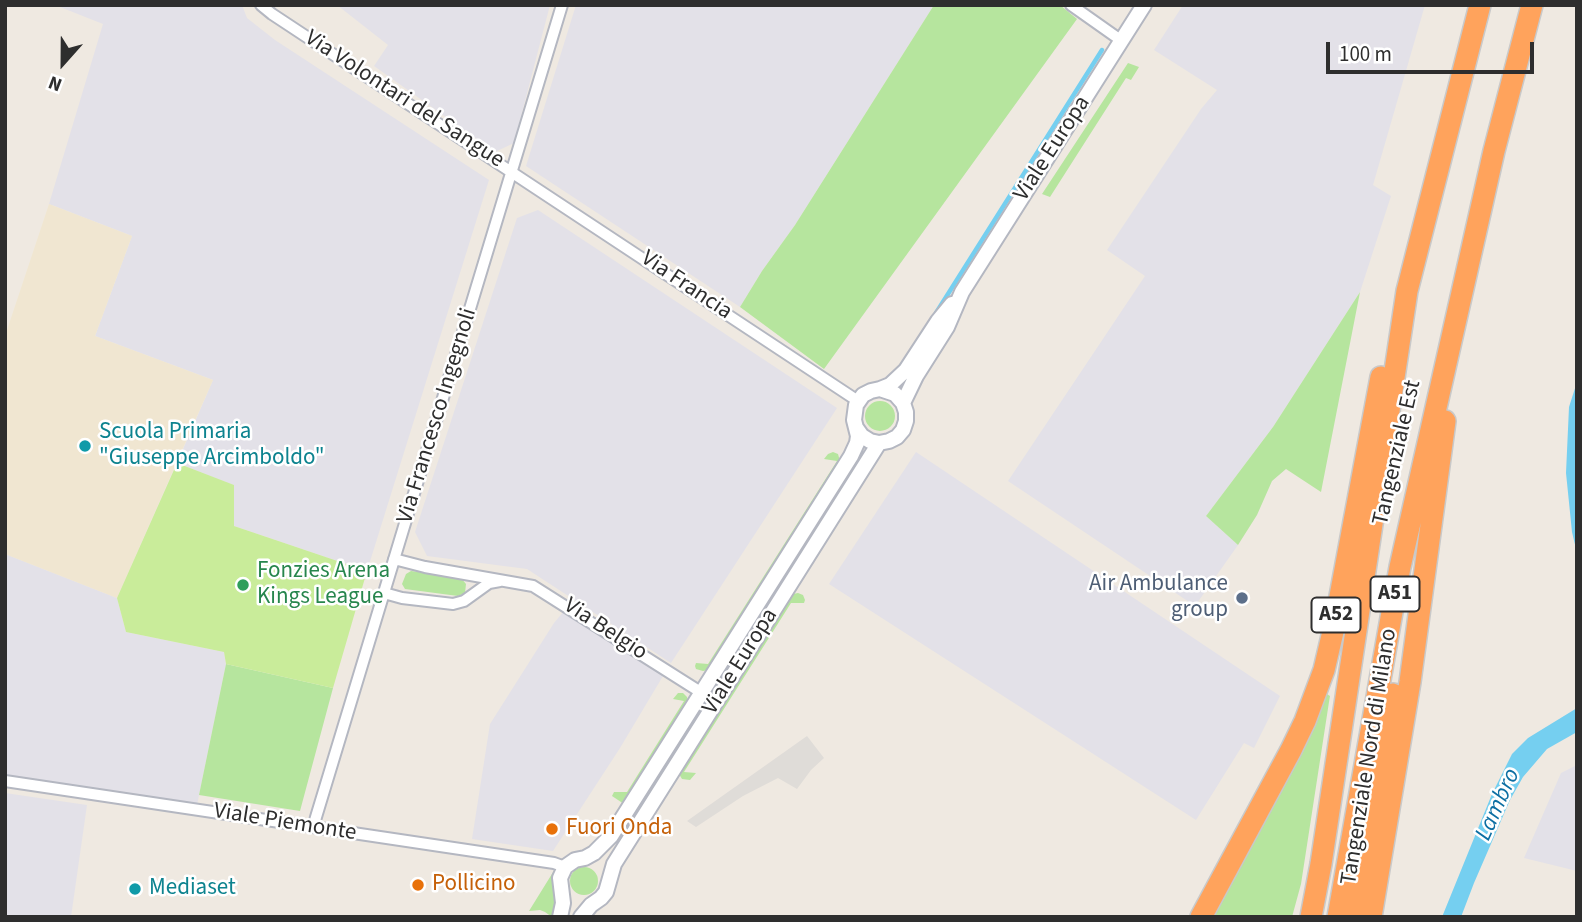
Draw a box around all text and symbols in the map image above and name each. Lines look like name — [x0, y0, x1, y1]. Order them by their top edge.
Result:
street label: Via Volontari del Sangue — [299, 25, 509, 175]
north arrow — [28, 28, 98, 98]
scale bar — [1330, 28, 1538, 72]
text: 100 m — [1339, 39, 1392, 69]
text: N — [45, 68, 66, 98]
street label: Viale Europa — [1009, 91, 1097, 207]
street label: Via Francia — [635, 245, 737, 327]
street label: Via Francesco Ingegnoli — [392, 305, 484, 527]
street label: Tangenziale Est — [1368, 378, 1428, 528]
place label: Scuola Primaria "Giuseppe Arcimboldo" — [99, 419, 325, 473]
marker: Scuola Primaria "Giuseppe Arcimboldo" — [77, 438, 93, 454]
place label: Fonzies Arena Kings League — [257, 558, 390, 612]
place label: Air Ambulance group — [1089, 571, 1228, 625]
road number: A51 — [1370, 576, 1420, 612]
marker: Fonzies Arena Kings League — [235, 577, 251, 593]
marker: Air Ambulance group — [1234, 590, 1250, 606]
street label: Via Belgio — [558, 593, 652, 667]
road number: A52 — [1312, 598, 1360, 632]
street label: Viale Europa — [698, 604, 784, 720]
street label: Tangenziale Nord di Milano — [1336, 627, 1404, 887]
water label: Lambro — [1470, 764, 1528, 846]
street label: Viale Piemonte — [212, 798, 358, 848]
place label: Fuori Onda — [566, 815, 672, 843]
marker: Fuori Onda — [544, 821, 560, 837]
place label: Pollicino — [432, 871, 516, 899]
place label: Mediaset — [149, 875, 236, 903]
marker: Pollicino — [410, 877, 426, 893]
marker: Mediaset — [127, 881, 143, 897]

